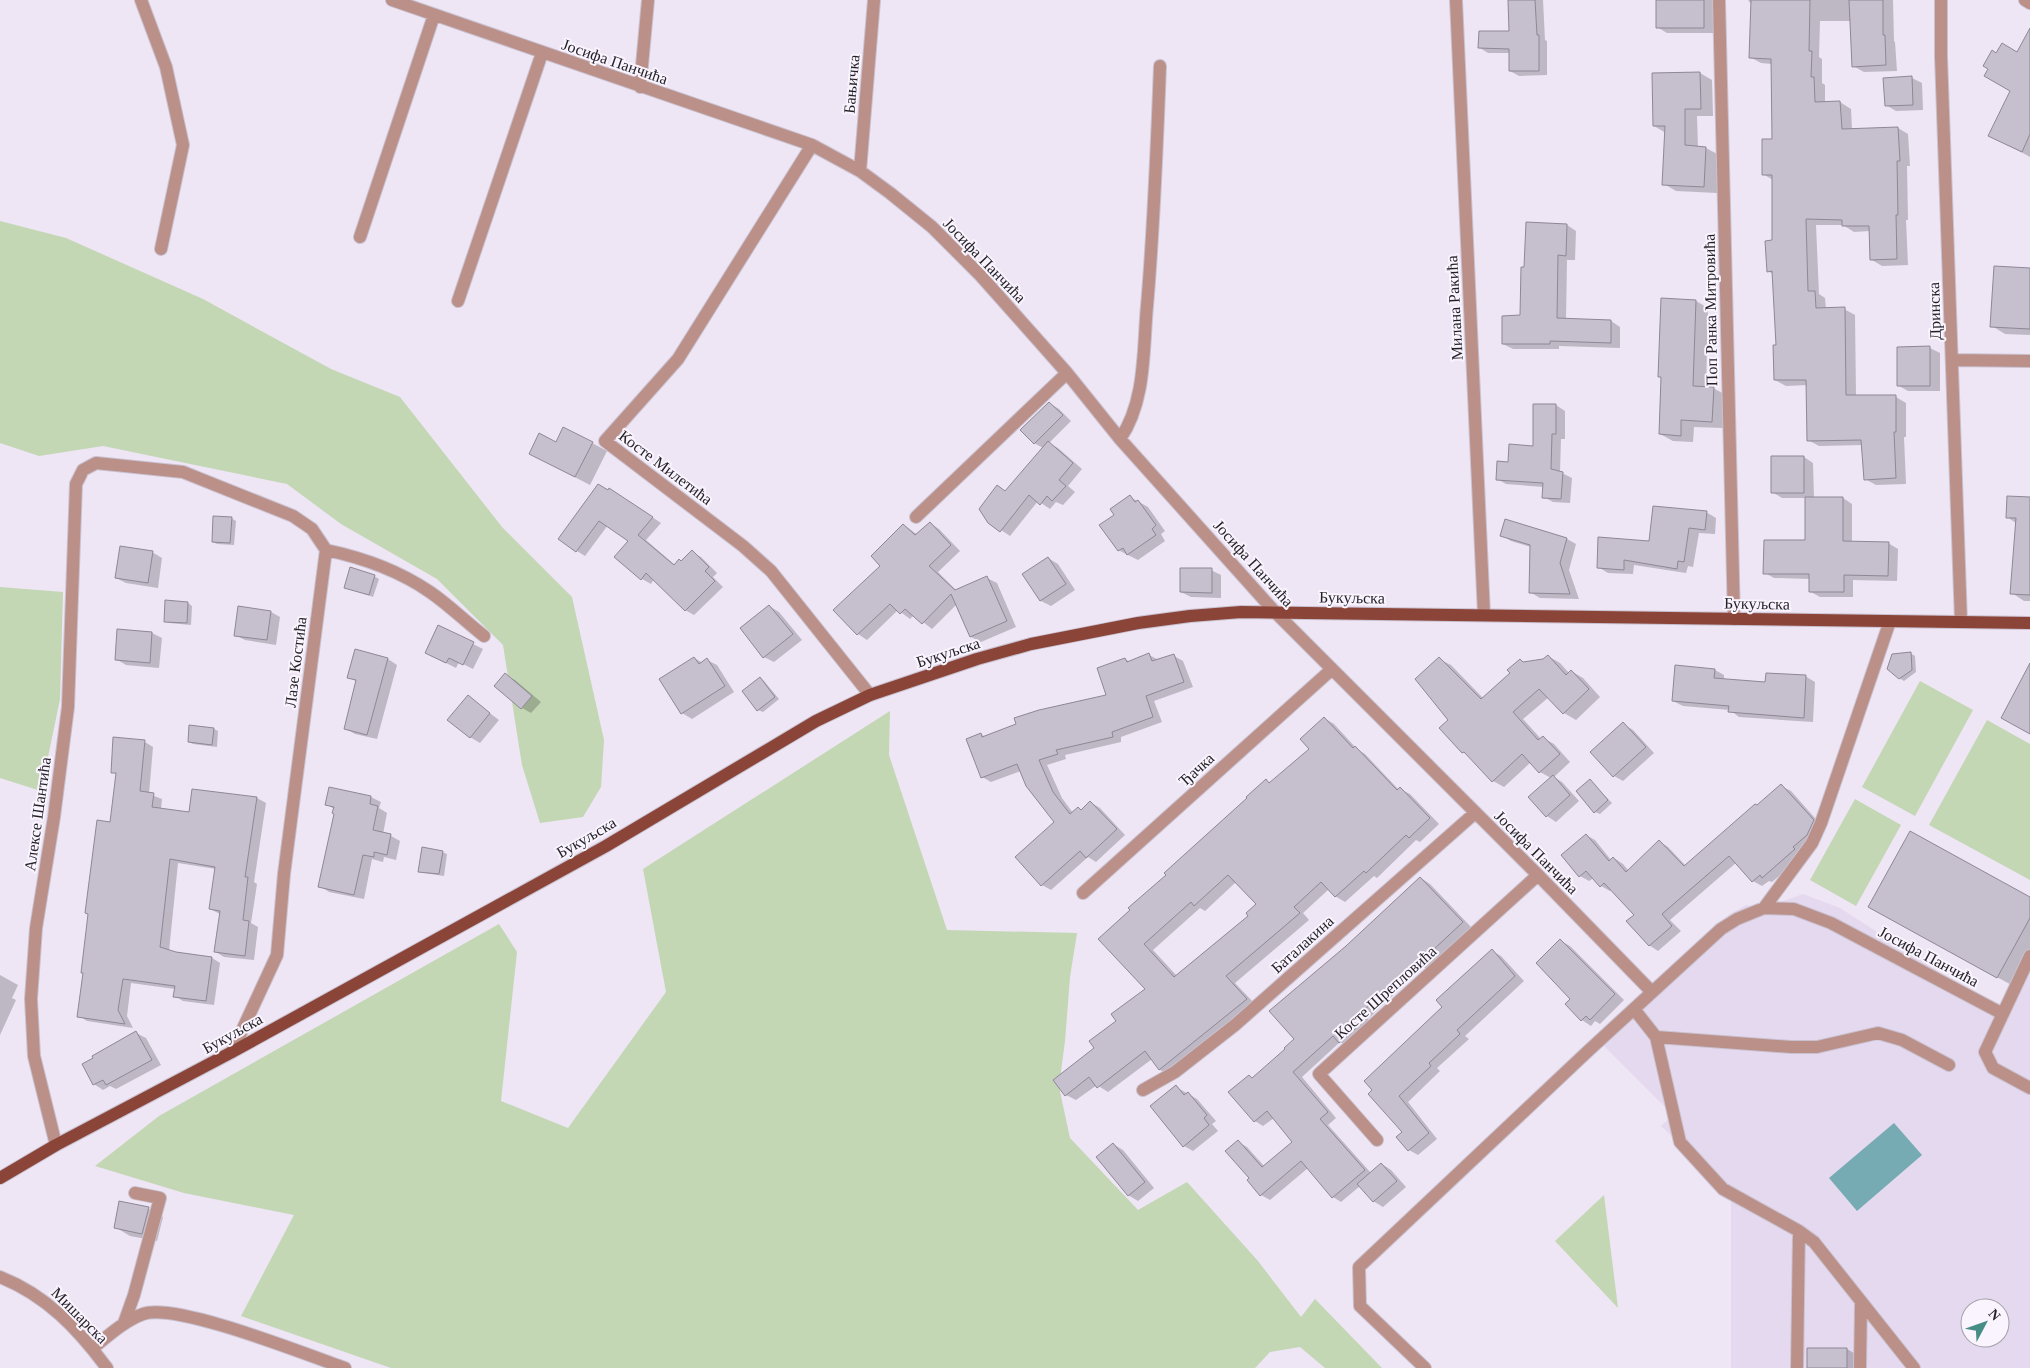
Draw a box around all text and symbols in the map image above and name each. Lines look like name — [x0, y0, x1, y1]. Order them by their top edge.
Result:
street label: Јосифа Панчића — [559, 35, 670, 88]
street label: Бањичка — [840, 54, 863, 114]
street label: Јосифа Панчића — [939, 215, 1029, 307]
street label: Поп Ранка Митровића — [1701, 234, 1721, 386]
street label: Милана Ракића — [1443, 255, 1466, 361]
street label: Дринска — [1925, 282, 1945, 340]
street label: Косте Милетића — [616, 427, 716, 508]
street label: Јосифа Панчића — [1210, 517, 1297, 611]
street label: Букуљска — [1319, 588, 1385, 608]
street label: Букуљска — [1724, 594, 1790, 614]
street label: Лазе Костића — [281, 616, 310, 708]
street label: Букуљска — [914, 634, 982, 672]
street label: Ђачка — [1175, 749, 1218, 790]
street label: Алексе Шантића — [21, 756, 54, 872]
street label: Јосифа Панчића — [1491, 807, 1582, 898]
street label: Букуљска — [554, 814, 619, 862]
street label: Баталакина — [1268, 912, 1337, 977]
street label: Јосифа Панчића — [1875, 923, 1982, 991]
street label: Косте Шрепловића — [1331, 942, 1440, 1043]
street label: Букуљска — [199, 1010, 266, 1058]
street label: Мишарска — [47, 1284, 111, 1348]
north arrow — [1960, 1298, 2010, 1348]
text: N — [1985, 1306, 2003, 1324]

